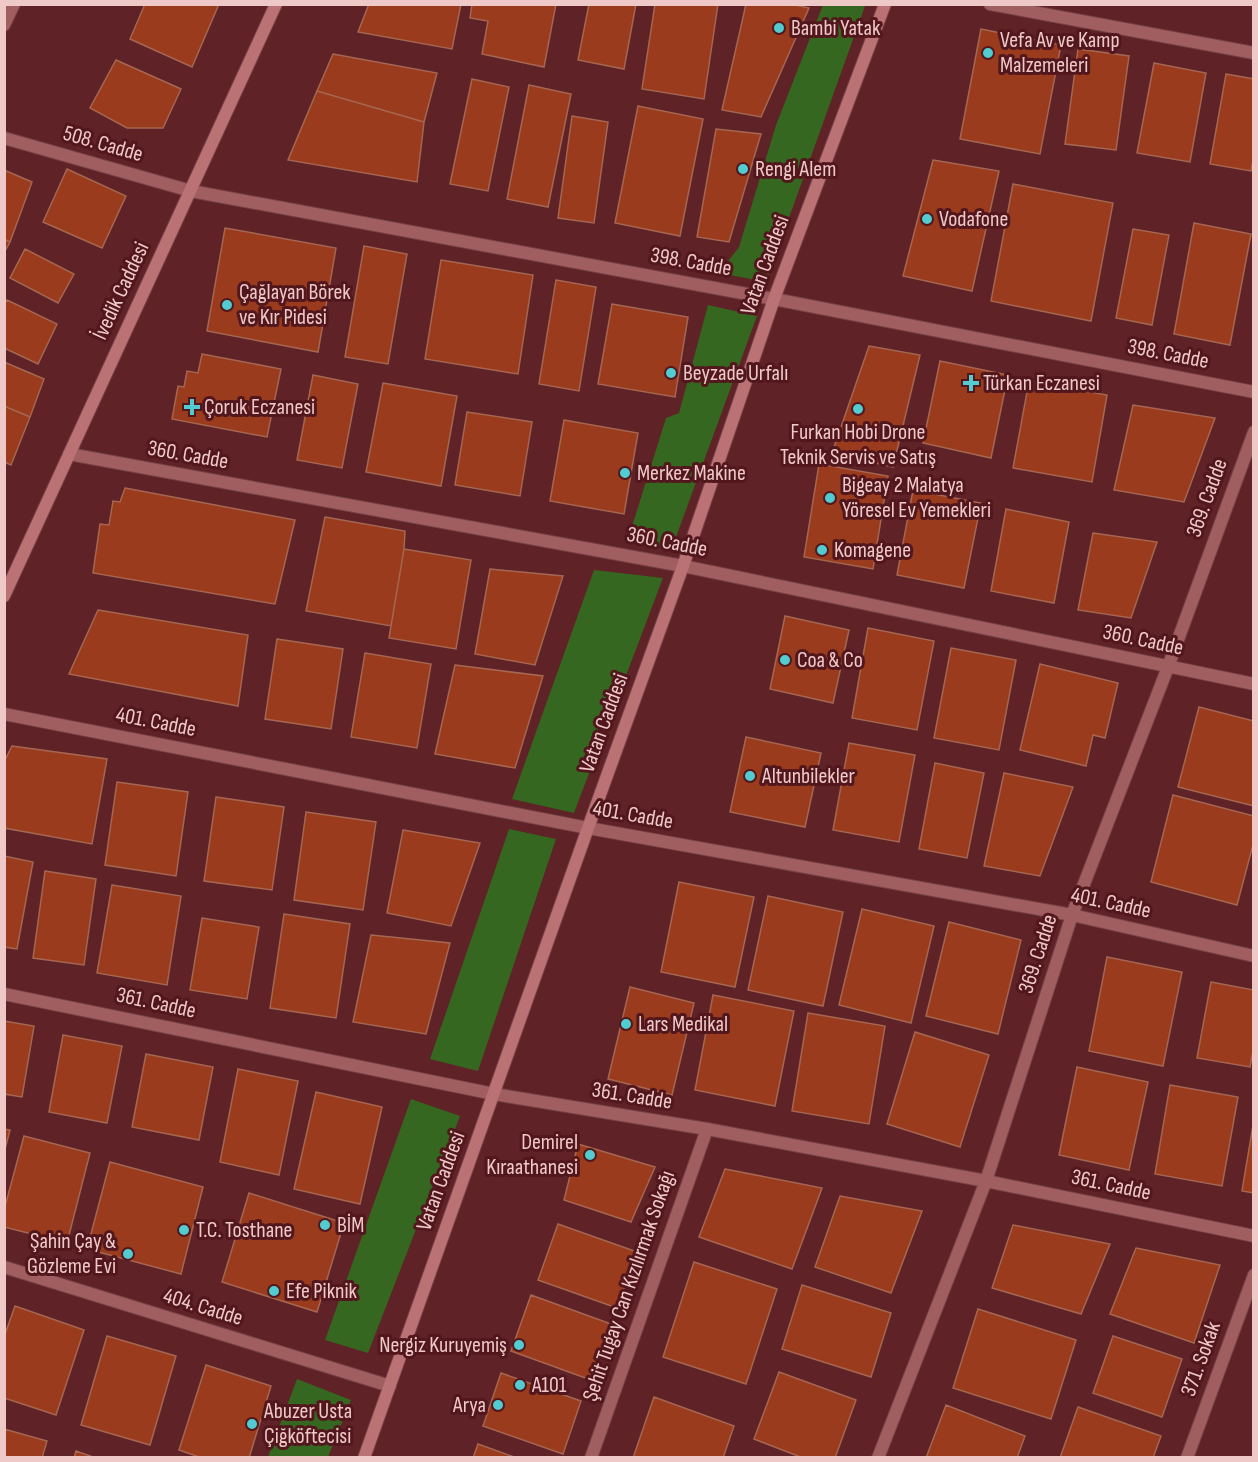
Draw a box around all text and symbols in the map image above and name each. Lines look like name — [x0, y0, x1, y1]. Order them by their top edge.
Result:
place label: Bambi Yatak — [791, 15, 881, 42]
marker: Bambi Yatak — [772, 21, 786, 35]
place label: Vefa Av ve Kamp Malzemeleri — [1000, 27, 1120, 79]
marker: Vefa Av ve Kamp Malzemeleri — [981, 46, 995, 60]
street label: 508. Cadde — [60, 120, 146, 168]
place label: Rengi Alem — [755, 156, 836, 183]
marker: Rengi Alem — [736, 162, 750, 176]
place label: Vodafone — [939, 206, 1008, 233]
street label: Vatan Caddesi — [735, 212, 795, 318]
marker: Vodafone — [920, 212, 934, 226]
street label: İvedik Caddesi — [87, 238, 155, 344]
street label: 398. Cadde — [648, 242, 734, 282]
place label: Çağlayan Börek ve Kır Pidesi — [239, 279, 351, 331]
marker: Çağlayan Börek ve Kır Pidesi — [220, 298, 234, 312]
street label: 398. Cadde — [1125, 333, 1211, 375]
place label: Beyzade Urfalı — [683, 360, 788, 387]
marker: Beyzade Urfalı — [664, 366, 678, 380]
place label: Türkan Eczanesi — [983, 370, 1100, 397]
marker: Türkan Eczanesi — [964, 376, 978, 390]
place label: Çoruk Eczanesi — [204, 394, 315, 421]
marker: Çoruk Eczanesi — [185, 400, 199, 414]
marker: Furkan Hobi Drone Teknik Servis ve Satış — [851, 402, 865, 416]
place label: Furkan Hobi Drone Teknik Servis ve Satış — [780, 419, 936, 471]
street label: 360. Cadde — [145, 435, 231, 475]
street label: 369. Cadde — [1180, 455, 1234, 541]
place label: Merkez Makine — [637, 460, 746, 487]
marker: Merkez Makine — [618, 466, 632, 480]
place label: Bigeay 2 Malatya Yöresel Ev Yemekleri — [842, 472, 991, 524]
marker: Bigeay 2 Malatya Yöresel Ev Yemekleri — [823, 491, 837, 505]
street label: 360. Cadde — [624, 521, 710, 563]
place label: Komagene — [834, 537, 911, 564]
marker: Komagene — [815, 543, 829, 557]
street label: 360. Cadde — [1100, 618, 1186, 662]
place label: Coa & Co — [797, 647, 863, 674]
marker: Coa & Co — [778, 653, 792, 667]
street label: Vatan Caddesi — [574, 670, 634, 776]
street label: 401. Cadde — [114, 701, 198, 743]
place label: Altunbilekler — [761, 763, 855, 790]
marker: Altunbilekler — [743, 769, 757, 783]
street label: 401. Cadde — [591, 795, 675, 835]
street label: 401. Cadde — [1069, 881, 1153, 925]
street label: 369. Cadde — [1013, 911, 1063, 997]
street label: 361. Cadde — [114, 981, 198, 1025]
place label: Lars Medikal — [638, 1011, 728, 1038]
marker: Lars Medikal — [619, 1017, 633, 1031]
street label: 361. Cadde — [590, 1076, 674, 1116]
street label: Vatan Caddesi — [411, 1128, 471, 1234]
place label: Demirel Kıraathanesi — [486, 1129, 578, 1181]
marker: Demirel Kıraathanesi — [583, 1148, 597, 1162]
street label: 361. Cadde — [1069, 1163, 1153, 1207]
street label: Şehit Tugay Can Kızılırmak Sokağı — [577, 1167, 681, 1405]
place label: BİM — [337, 1212, 364, 1239]
place label: T.C. Tosthane — [196, 1217, 292, 1244]
marker: BİM — [318, 1218, 332, 1232]
marker: T.C. Tosthane — [177, 1223, 191, 1237]
place label: Şahin Çay & Gözleme Evi — [27, 1228, 116, 1280]
marker: Şahin Çay & Gözleme Evi — [121, 1247, 135, 1261]
place label: Efe Piknik — [286, 1278, 358, 1305]
street label: 404. Cadde — [160, 1282, 246, 1332]
marker: Efe Piknik — [267, 1284, 281, 1298]
street label: 371. Sokak — [1175, 1317, 1227, 1400]
place label: Nergiz Kuruyemiş — [379, 1332, 507, 1359]
marker: Nergiz Kuruyemiş — [512, 1338, 526, 1352]
place label: A101 — [531, 1372, 567, 1399]
marker: A101 — [513, 1378, 527, 1392]
place label: Arya — [452, 1392, 486, 1419]
place label: Abuzer Usta Çiğköftecisi — [263, 1398, 352, 1450]
marker: Arya — [491, 1398, 505, 1412]
marker: Abuzer Usta Çiğköftecisi — [245, 1417, 259, 1431]

